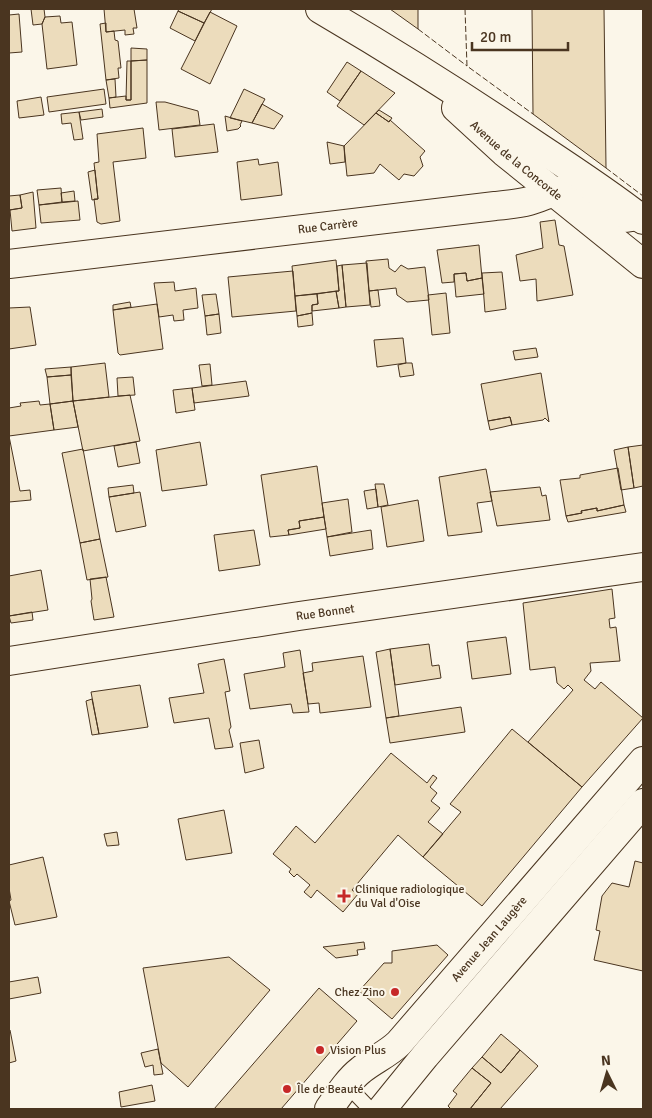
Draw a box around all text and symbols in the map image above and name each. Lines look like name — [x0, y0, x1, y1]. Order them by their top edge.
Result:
scale bar — [472, 20, 568, 52]
text: 20 m — [480, 28, 511, 46]
street label: Avenue de la Concorde — [467, 117, 565, 204]
street label: Rue Carrère — [297, 215, 359, 237]
street label: Rue Bonnet — [295, 601, 356, 624]
place label: Clinique radiologique du Val d'Oise — [355, 882, 465, 911]
marker: Clinique radiologique du Val d'Oise — [337, 889, 351, 903]
street label: Avenue Jean Laugère — [448, 893, 530, 985]
place label: Chez Zino — [334, 985, 385, 1000]
marker: Chez Zino — [389, 986, 401, 998]
place label: Vision Plus — [330, 1043, 386, 1058]
marker: Vision Plus — [314, 1044, 326, 1056]
north arrow — [582, 1048, 632, 1098]
text: N — [600, 1052, 612, 1069]
place label: Île de Beauté — [296, 1082, 364, 1097]
marker: Île de Beauté — [281, 1083, 293, 1095]

